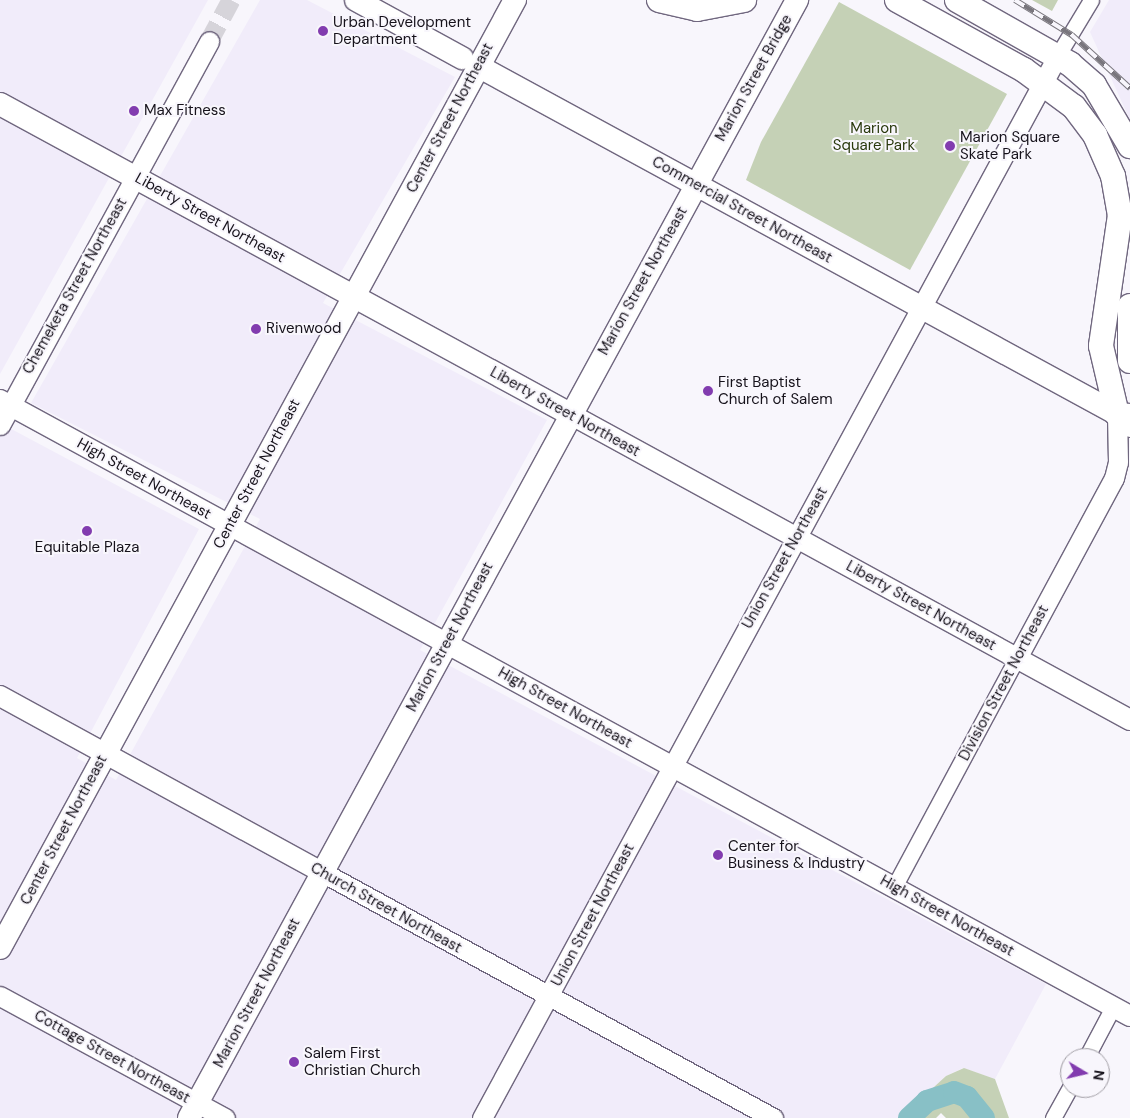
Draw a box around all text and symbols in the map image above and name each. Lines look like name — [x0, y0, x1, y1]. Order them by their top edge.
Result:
street label: Marion Street Bridge — [712, 11, 796, 145]
place label: Urban Development Department — [333, 13, 471, 48]
marker: Urban Development Department — [317, 25, 329, 37]
street label: Center Street Northeast — [403, 40, 497, 196]
place label: Max Fitness — [144, 102, 226, 120]
marker: Max Fitness — [128, 105, 140, 117]
park label: Marion Square Park — [833, 119, 915, 154]
place label: Marion Square Skate Park — [960, 128, 1060, 163]
marker: Marion Square Skate Park — [944, 140, 956, 152]
street label: Commercial Street Northeast — [649, 153, 835, 267]
street label: Liberty Street Northeast — [132, 169, 288, 267]
street label: Chemeketa Street Northeast — [19, 195, 131, 377]
street label: Marion Street Northeast — [595, 204, 691, 358]
place label: Rivenwood — [266, 320, 342, 338]
marker: Rivenwood — [250, 323, 262, 335]
street label: Liberty Street Northeast — [487, 363, 643, 461]
place label: First Baptist Church of Salem — [718, 373, 833, 408]
marker: First Baptist Church of Salem — [702, 385, 714, 397]
street label: Center Street Northeast — [210, 396, 304, 552]
street label: High Street Northeast — [74, 435, 214, 523]
street label: Union Street Northeast — [739, 484, 831, 632]
marker: Equitable Plaza — [81, 525, 93, 537]
place label: Equitable Plaza — [35, 539, 139, 557]
street label: Liberty Street Northeast — [843, 557, 999, 655]
street label: Marion Street Northeast — [403, 559, 497, 715]
street label: Division Street Northeast — [955, 602, 1053, 764]
street label: High Street Northeast — [495, 664, 635, 752]
street label: Center Street Northeast — [17, 752, 111, 908]
place label: Center for Business & Industry — [728, 837, 865, 872]
street label: Union Street Northeast — [548, 841, 638, 989]
marker: Center for Business & Industry — [712, 849, 724, 861]
street label: Church Street Northeast — [307, 859, 465, 957]
street label: High Street Northeast — [877, 872, 1017, 960]
street label: Marion Street Northeast — [210, 915, 304, 1071]
street label: Cottage Street Northeast — [31, 1007, 193, 1107]
place label: Salem First Christian Church — [304, 1044, 420, 1079]
north arrow — [1060, 1048, 1110, 1098]
marker: Salem First Christian Church — [288, 1056, 300, 1068]
text: N — [1089, 1069, 1109, 1082]

